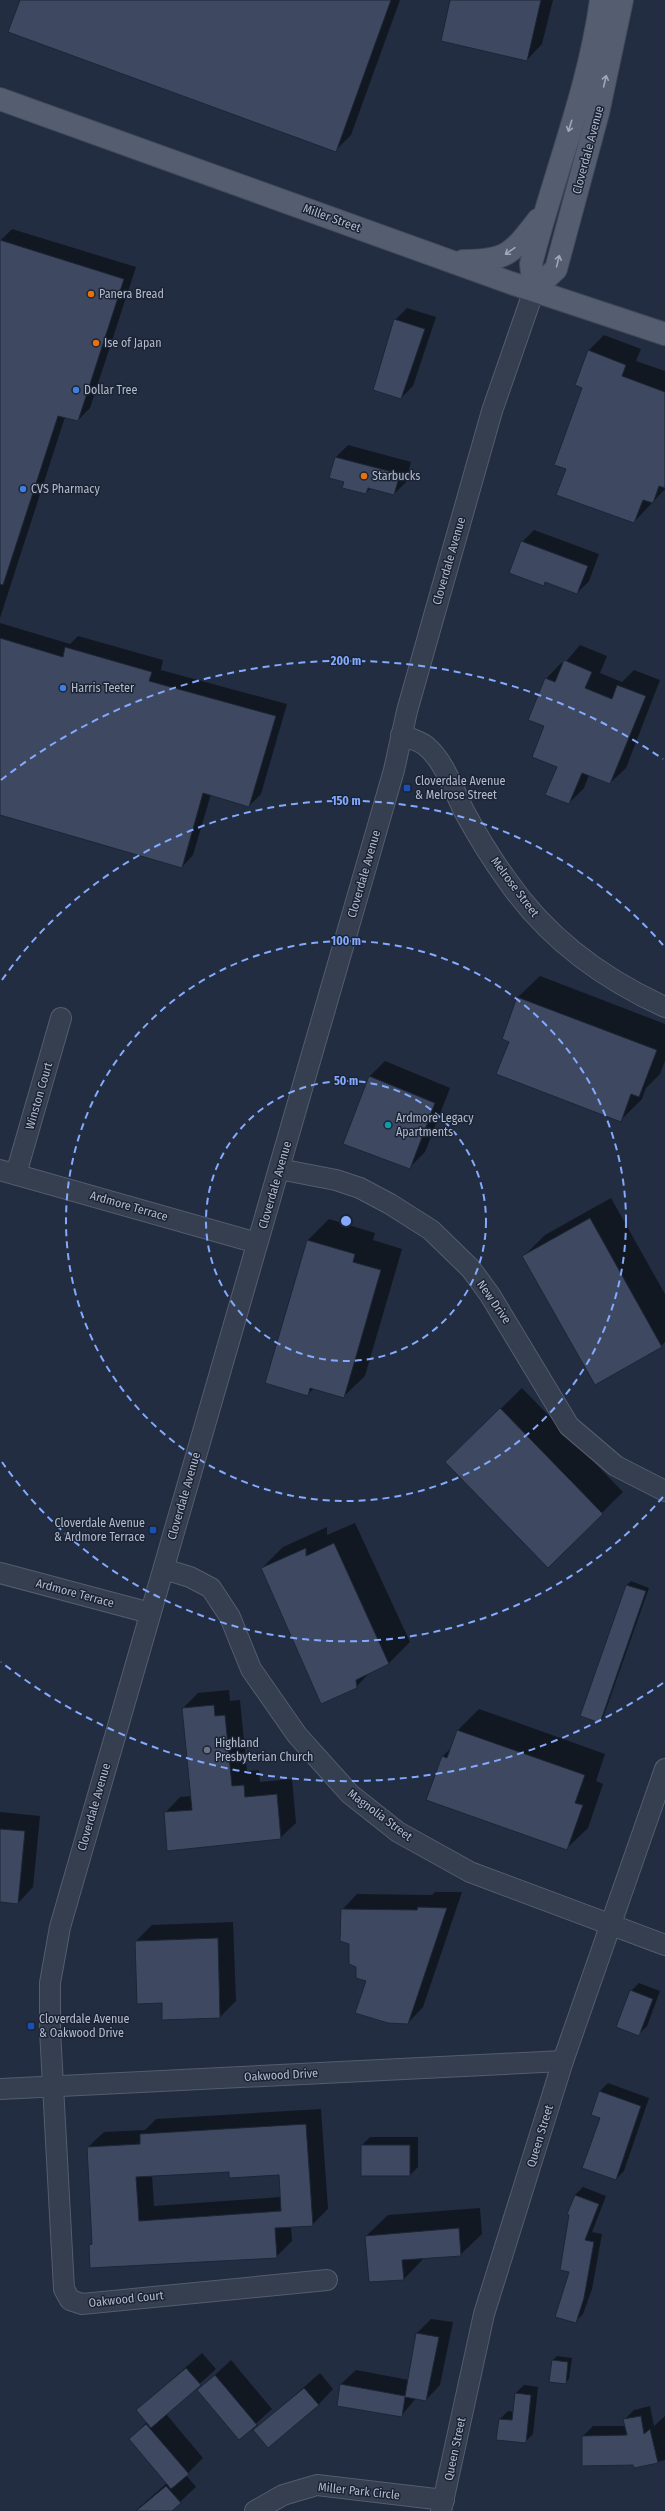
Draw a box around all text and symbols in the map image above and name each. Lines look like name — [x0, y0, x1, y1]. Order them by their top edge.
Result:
one-way arrow — [602, 75, 610, 88]
street label: Cloverdale Avenue — [570, 104, 606, 196]
one-way arrow — [566, 119, 573, 132]
street label: Miller Street — [301, 201, 363, 235]
one-way arrow — [505, 247, 516, 255]
one-way arrow — [555, 254, 562, 267]
place label: Panera Bread — [99, 287, 164, 301]
marker: Panera Bread — [86, 289, 96, 299]
place label: Ise of Japan — [104, 336, 161, 350]
marker: Ise of Japan — [91, 338, 101, 348]
place label: Dollar Tree — [84, 383, 137, 397]
marker: Dollar Tree — [71, 385, 81, 395]
place label: Starbucks — [372, 469, 420, 483]
marker: Starbucks — [359, 471, 369, 481]
place label: CVS Pharmacy — [31, 482, 100, 496]
marker: CVS Pharmacy — [18, 484, 28, 494]
street label: Cloverdale Avenue — [430, 515, 468, 606]
text: 200 m — [330, 654, 361, 668]
place label: Harris Teeter — [71, 681, 135, 695]
marker: Harris Teeter — [58, 683, 68, 693]
place label: Cloverdale Avenue & Melrose Street — [415, 774, 506, 802]
marker: Cloverdale Avenue & Melrose Street — [402, 783, 412, 793]
text: 150 m — [331, 794, 361, 808]
street label: Cloverdale Avenue — [345, 828, 383, 919]
street label: Melrose Street — [488, 854, 542, 920]
text: 100 m — [331, 934, 361, 948]
street label: Winston Court — [23, 1061, 55, 1131]
text: 50 m — [334, 1074, 358, 1088]
place label: Ardmore Legacy Apartments — [396, 1111, 474, 1139]
marker: Ardmore Legacy Apartments — [383, 1120, 393, 1130]
street label: Cloverdale Avenue — [256, 1139, 294, 1230]
street label: Ardmore Terrace — [88, 1188, 170, 1224]
centre of rings — [339, 1214, 353, 1228]
street label: New Drive — [474, 1278, 514, 1326]
street label: Cloverdale Avenue — [165, 1450, 203, 1541]
place label: Cloverdale Avenue & Ardmore Terrace — [54, 1516, 145, 1544]
marker: Cloverdale Avenue & Ardmore Terrace — [148, 1525, 158, 1535]
street label: Ardmore Terrace — [34, 1576, 116, 1610]
place label: Highland Presbyterian Church — [215, 1736, 313, 1764]
marker: Highland Presbyterian Church — [202, 1745, 212, 1755]
street label: Cloverdale Avenue — [75, 1761, 113, 1852]
street label: Magnolia Street — [345, 1786, 415, 1844]
place label: Cloverdale Avenue & Oakwood Drive — [39, 2012, 130, 2040]
marker: Cloverdale Avenue & Oakwood Drive — [26, 2021, 36, 2031]
street label: Oakwood Drive — [244, 2066, 318, 2084]
street label: Queen Street — [524, 2103, 556, 2169]
street label: Oakwood Court — [88, 2288, 164, 2310]
street label: Queen Street — [441, 2416, 469, 2482]
street label: Miller Park Circle — [317, 2480, 401, 2502]

